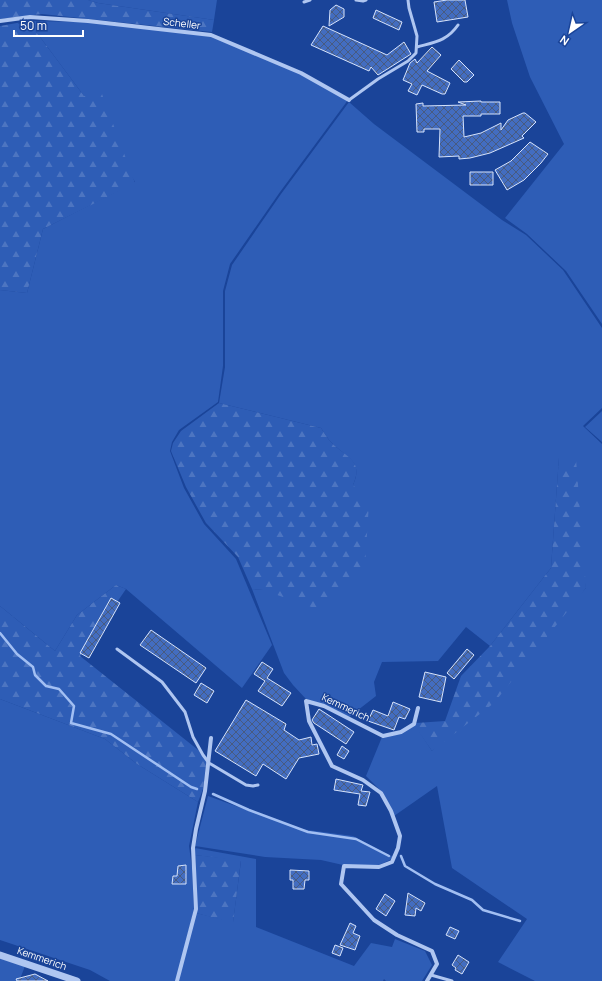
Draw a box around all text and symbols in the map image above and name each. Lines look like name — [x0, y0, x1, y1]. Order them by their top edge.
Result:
scale bar — [14, 12, 83, 38]
north arrow — [550, 12, 590, 52]
street label: Scheller — [162, 14, 202, 32]
text: 50 m — [20, 17, 47, 34]
text: N — [557, 32, 572, 49]
street label: Kemmerich — [320, 690, 372, 724]
street label: Kemmerich — [15, 943, 69, 973]

